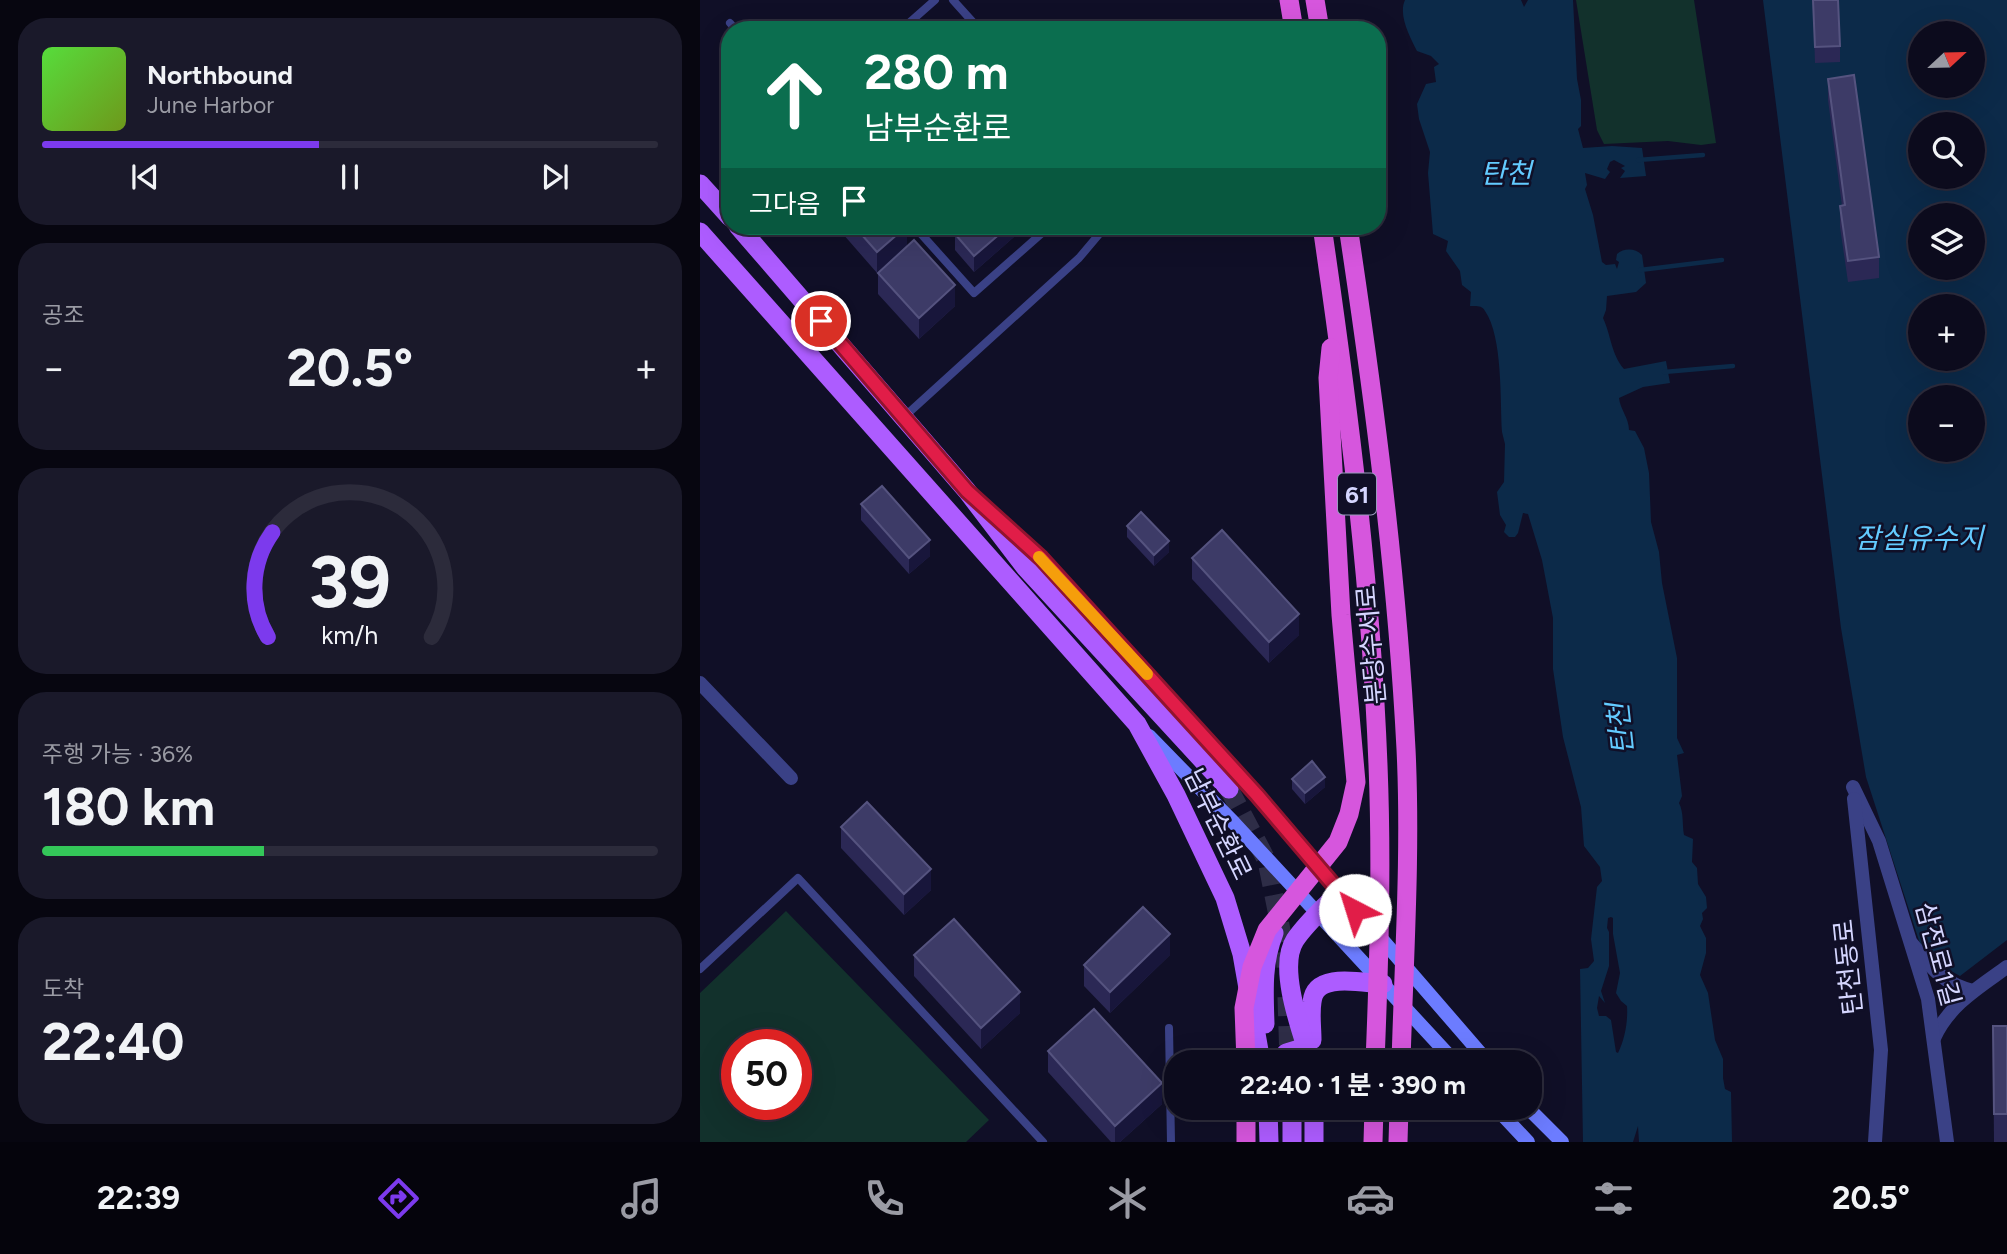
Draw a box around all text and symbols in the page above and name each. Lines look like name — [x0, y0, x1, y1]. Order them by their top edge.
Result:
north arrow — [1908, 21, 1984, 98]
map controls — [1908, 21, 1985, 462]
text: 280 m — [864, 42, 1009, 101]
icon: ahead — [749, 49, 840, 140]
text: Northbound — [147, 59, 293, 91]
text: June Harbor — [147, 91, 274, 119]
text: 남부순환로 — [864, 109, 1011, 147]
button: search — [1908, 112, 1985, 189]
water label: 탄천 — [1480, 156, 1535, 190]
icon: previous — [126, 158, 164, 196]
icon: pause — [331, 158, 369, 196]
icon: next — [536, 158, 574, 196]
icon: arrive — [835, 182, 873, 220]
text: 그다음 — [749, 188, 821, 220]
button: layers — [1908, 203, 1985, 280]
pin — [791, 291, 851, 351]
button: + — [1908, 294, 1985, 371]
text: 공조 — [42, 301, 84, 329]
icon: arrive — [802, 302, 840, 340]
text: 20.5° — [287, 337, 413, 399]
text: − — [42, 345, 66, 391]
text: + — [634, 345, 658, 391]
button: − — [1908, 385, 1985, 462]
road number: 61 — [1338, 474, 1376, 514]
water label: 잠실유수지 — [1855, 521, 1986, 555]
text: 39 — [309, 538, 391, 625]
street label: 분당수서로 — [1350, 584, 1392, 706]
text: km/h — [321, 620, 379, 650]
water label: 탄천 — [1600, 698, 1640, 756]
text: 주행 가능 · 36% — [42, 740, 193, 768]
street label: 남부순환로 — [1177, 763, 1259, 885]
text: 180 km — [42, 776, 215, 838]
position arrow — [1318, 873, 1392, 947]
street label: 삼전로1길 — [1909, 898, 1967, 1010]
street label: 탄천동로 — [1827, 918, 1869, 1016]
text: 도착 — [42, 975, 84, 1003]
text: 22:40 — [42, 1011, 184, 1073]
speed limit sign: 50 — [721, 1029, 812, 1120]
text: 22:40 · 1 분 · 390 m — [1240, 1069, 1466, 1101]
icon: directions — [374, 1174, 423, 1223]
icon: music — [617, 1174, 666, 1223]
icon: phone — [860, 1174, 909, 1223]
icon: climate — [1103, 1174, 1152, 1223]
icon: car — [1346, 1174, 1395, 1223]
icon: filters — [1589, 1174, 1638, 1223]
text: 22:39 — [97, 1179, 180, 1217]
text: 20.5° — [1832, 1179, 1910, 1217]

